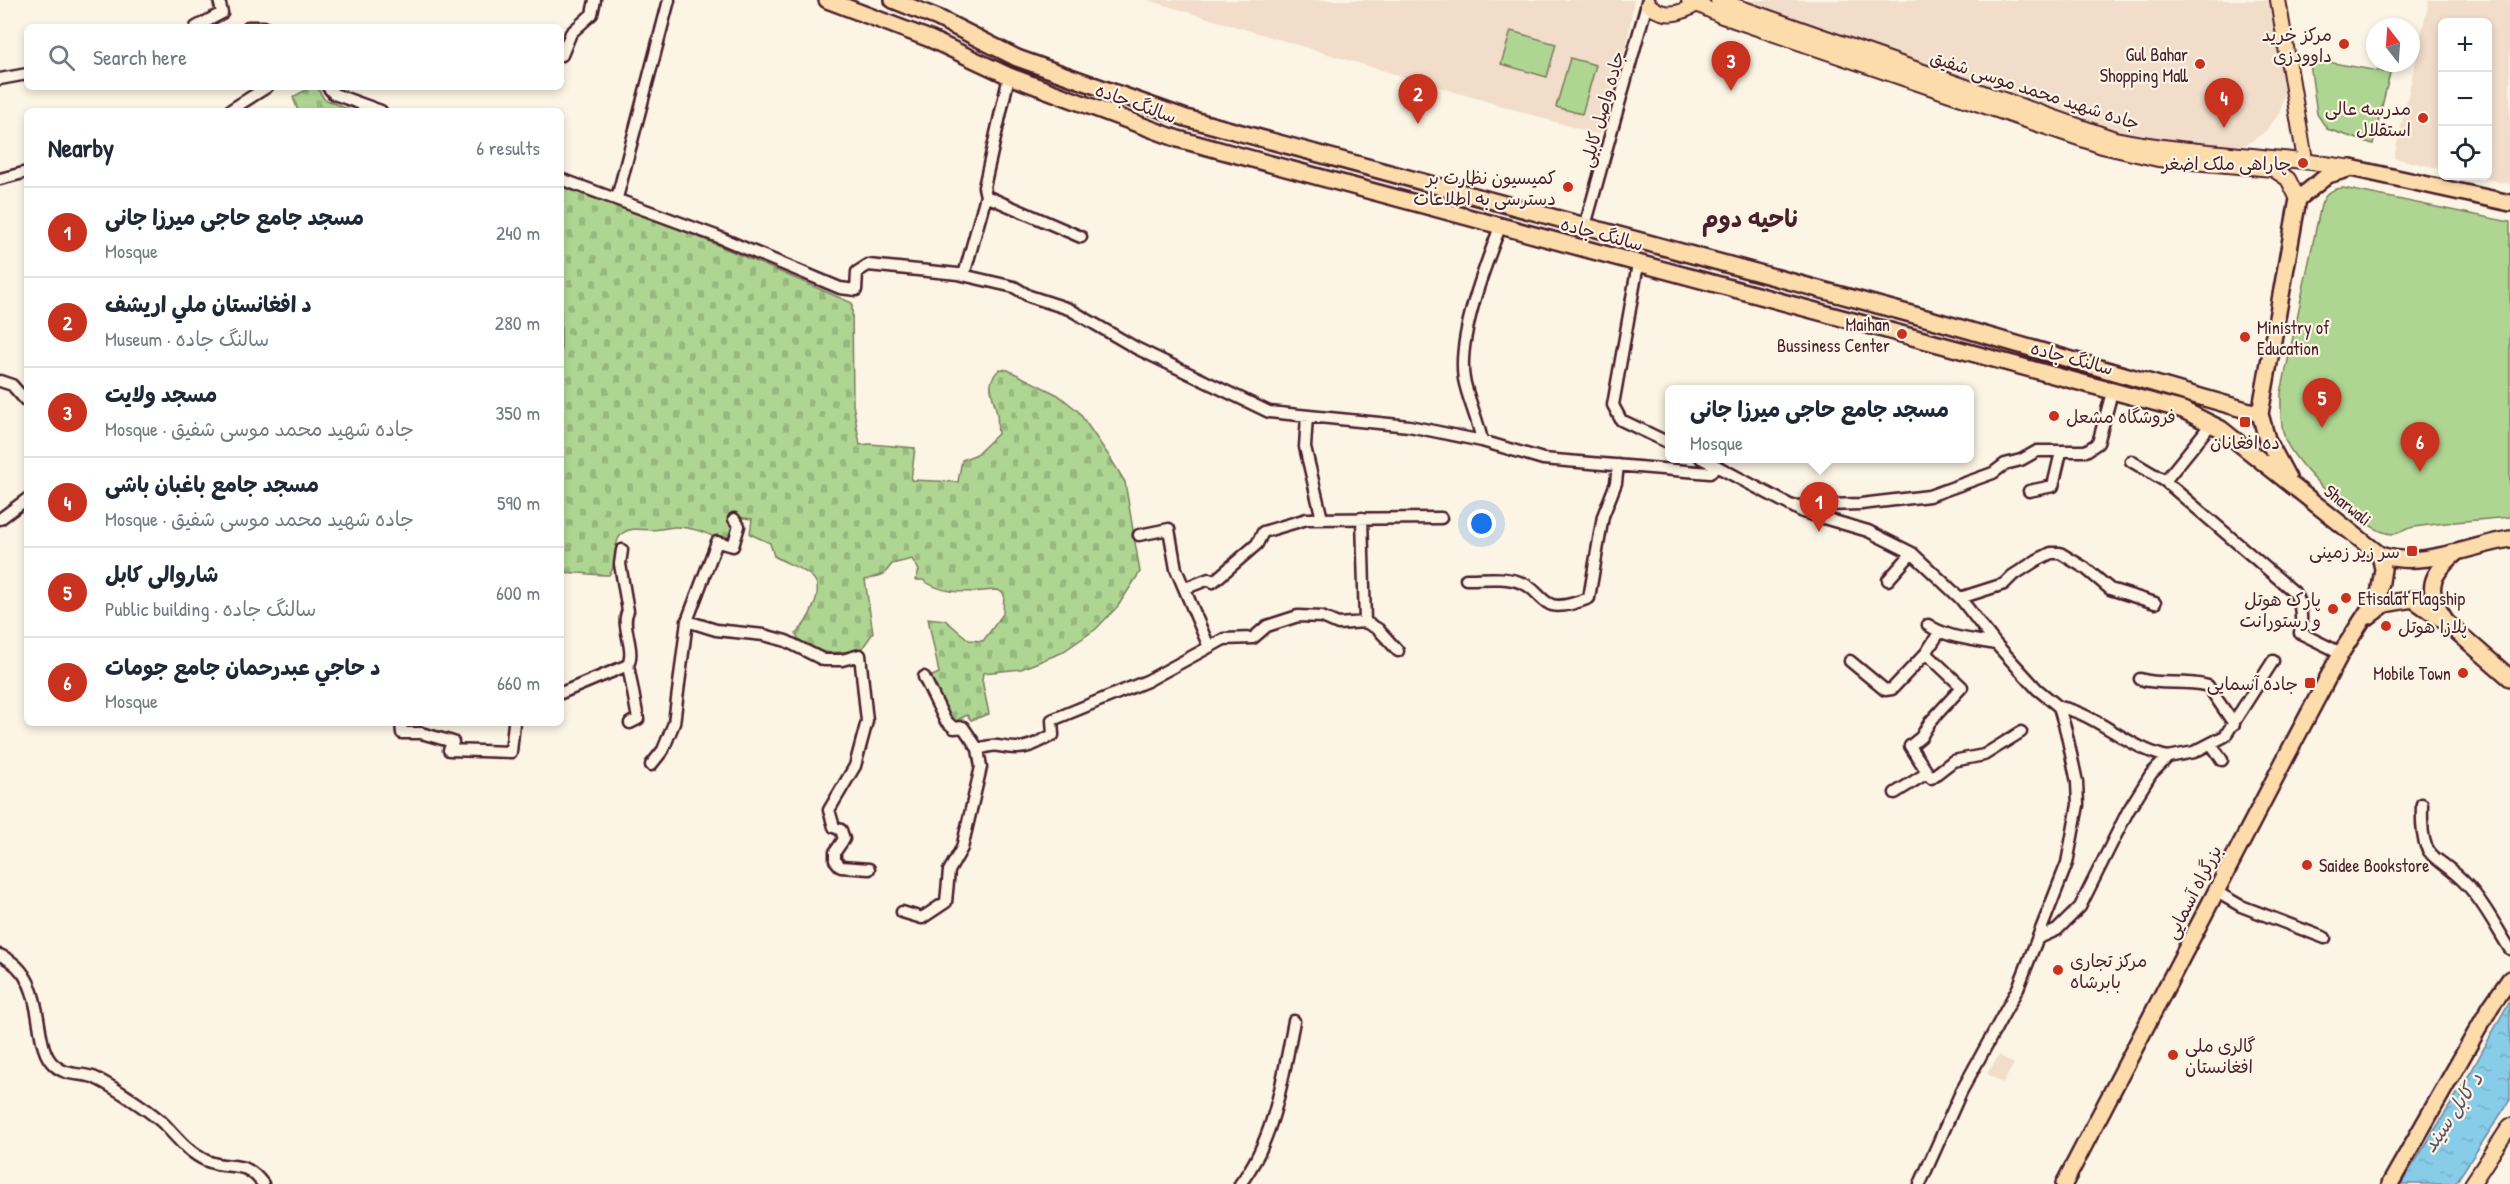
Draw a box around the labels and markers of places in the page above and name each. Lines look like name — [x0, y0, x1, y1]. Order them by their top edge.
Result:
place label: مرکز خرید داوودزی — [2262, 22, 2332, 68]
marker: مرکز خرید داوودزی — [2337, 37, 2351, 51]
pin: 3 — [1712, 42, 1750, 91]
place label: Gul Bahar Shopping Mall — [2100, 42, 2188, 88]
marker: Gul Bahar Shopping Mall — [2193, 57, 2207, 71]
pin: 2 — [1398, 74, 1438, 124]
pin: 4 — [2204, 78, 2244, 128]
place label: مدرسه عالی استقلال — [2325, 96, 2411, 142]
marker: مدرسه عالی استقلال — [2416, 111, 2430, 125]
place label: چاراهی ملک اضغر — [2160, 151, 2291, 176]
marker: چاراهی ملک اضغر — [2296, 156, 2310, 170]
place label: کمیسیون نظارت بر دسترسی به اطلاعات — [1413, 165, 1556, 211]
marker: کمیسیون نظارت بر دسترسی به اطلاعات — [1561, 180, 1575, 194]
place label: Maihan Bussiness Center — [1777, 312, 1890, 358]
place label: Ministry of Education — [2257, 315, 2330, 361]
marker: Maihan Bussiness Center — [1895, 327, 1909, 341]
marker: Ministry of Education — [2238, 330, 2252, 344]
pin: 5 — [2302, 378, 2342, 428]
place label: فروشگاه مشعل — [2066, 404, 2176, 429]
marker: فروشگاه مشعل — [2047, 409, 2061, 423]
marker: ده افغانان — [2238, 415, 2252, 429]
pin: 6 — [2400, 422, 2440, 472]
place label: ده افغانان — [2210, 430, 2280, 455]
pin: 1 — [1800, 482, 1838, 532]
place label: سر زیر زمینی — [2309, 539, 2400, 564]
marker: سر زیر زمینی — [2405, 544, 2419, 558]
place label: Etisalat Flagship — [2358, 586, 2465, 611]
place label: پارک هوتل و رستورانت — [2239, 587, 2321, 633]
marker: Etisalat Flagship — [2339, 591, 2353, 605]
marker: پارک هوتل و رستورانت — [2326, 602, 2340, 616]
place label: پلازا هوتل — [2398, 614, 2467, 639]
marker: پلازا هوتل — [2379, 619, 2393, 633]
place label: Mobile Town — [2373, 661, 2451, 686]
marker: Mobile Town — [2456, 666, 2470, 680]
place label: جاده آسمایی — [2207, 671, 2298, 696]
marker: جاده آسمایی — [2303, 676, 2317, 690]
place label: Saidee Bookstore — [2319, 853, 2429, 878]
marker: Saidee Bookstore — [2300, 858, 2314, 872]
place label: مرکز تجاری بابرشاه — [2070, 948, 2147, 994]
marker: مرکز تجاری بابرشاه — [2051, 963, 2065, 977]
place label: گالری ملی افغانستان — [2185, 1033, 2256, 1079]
marker: گالری ملی افغانستان — [2166, 1048, 2180, 1062]

